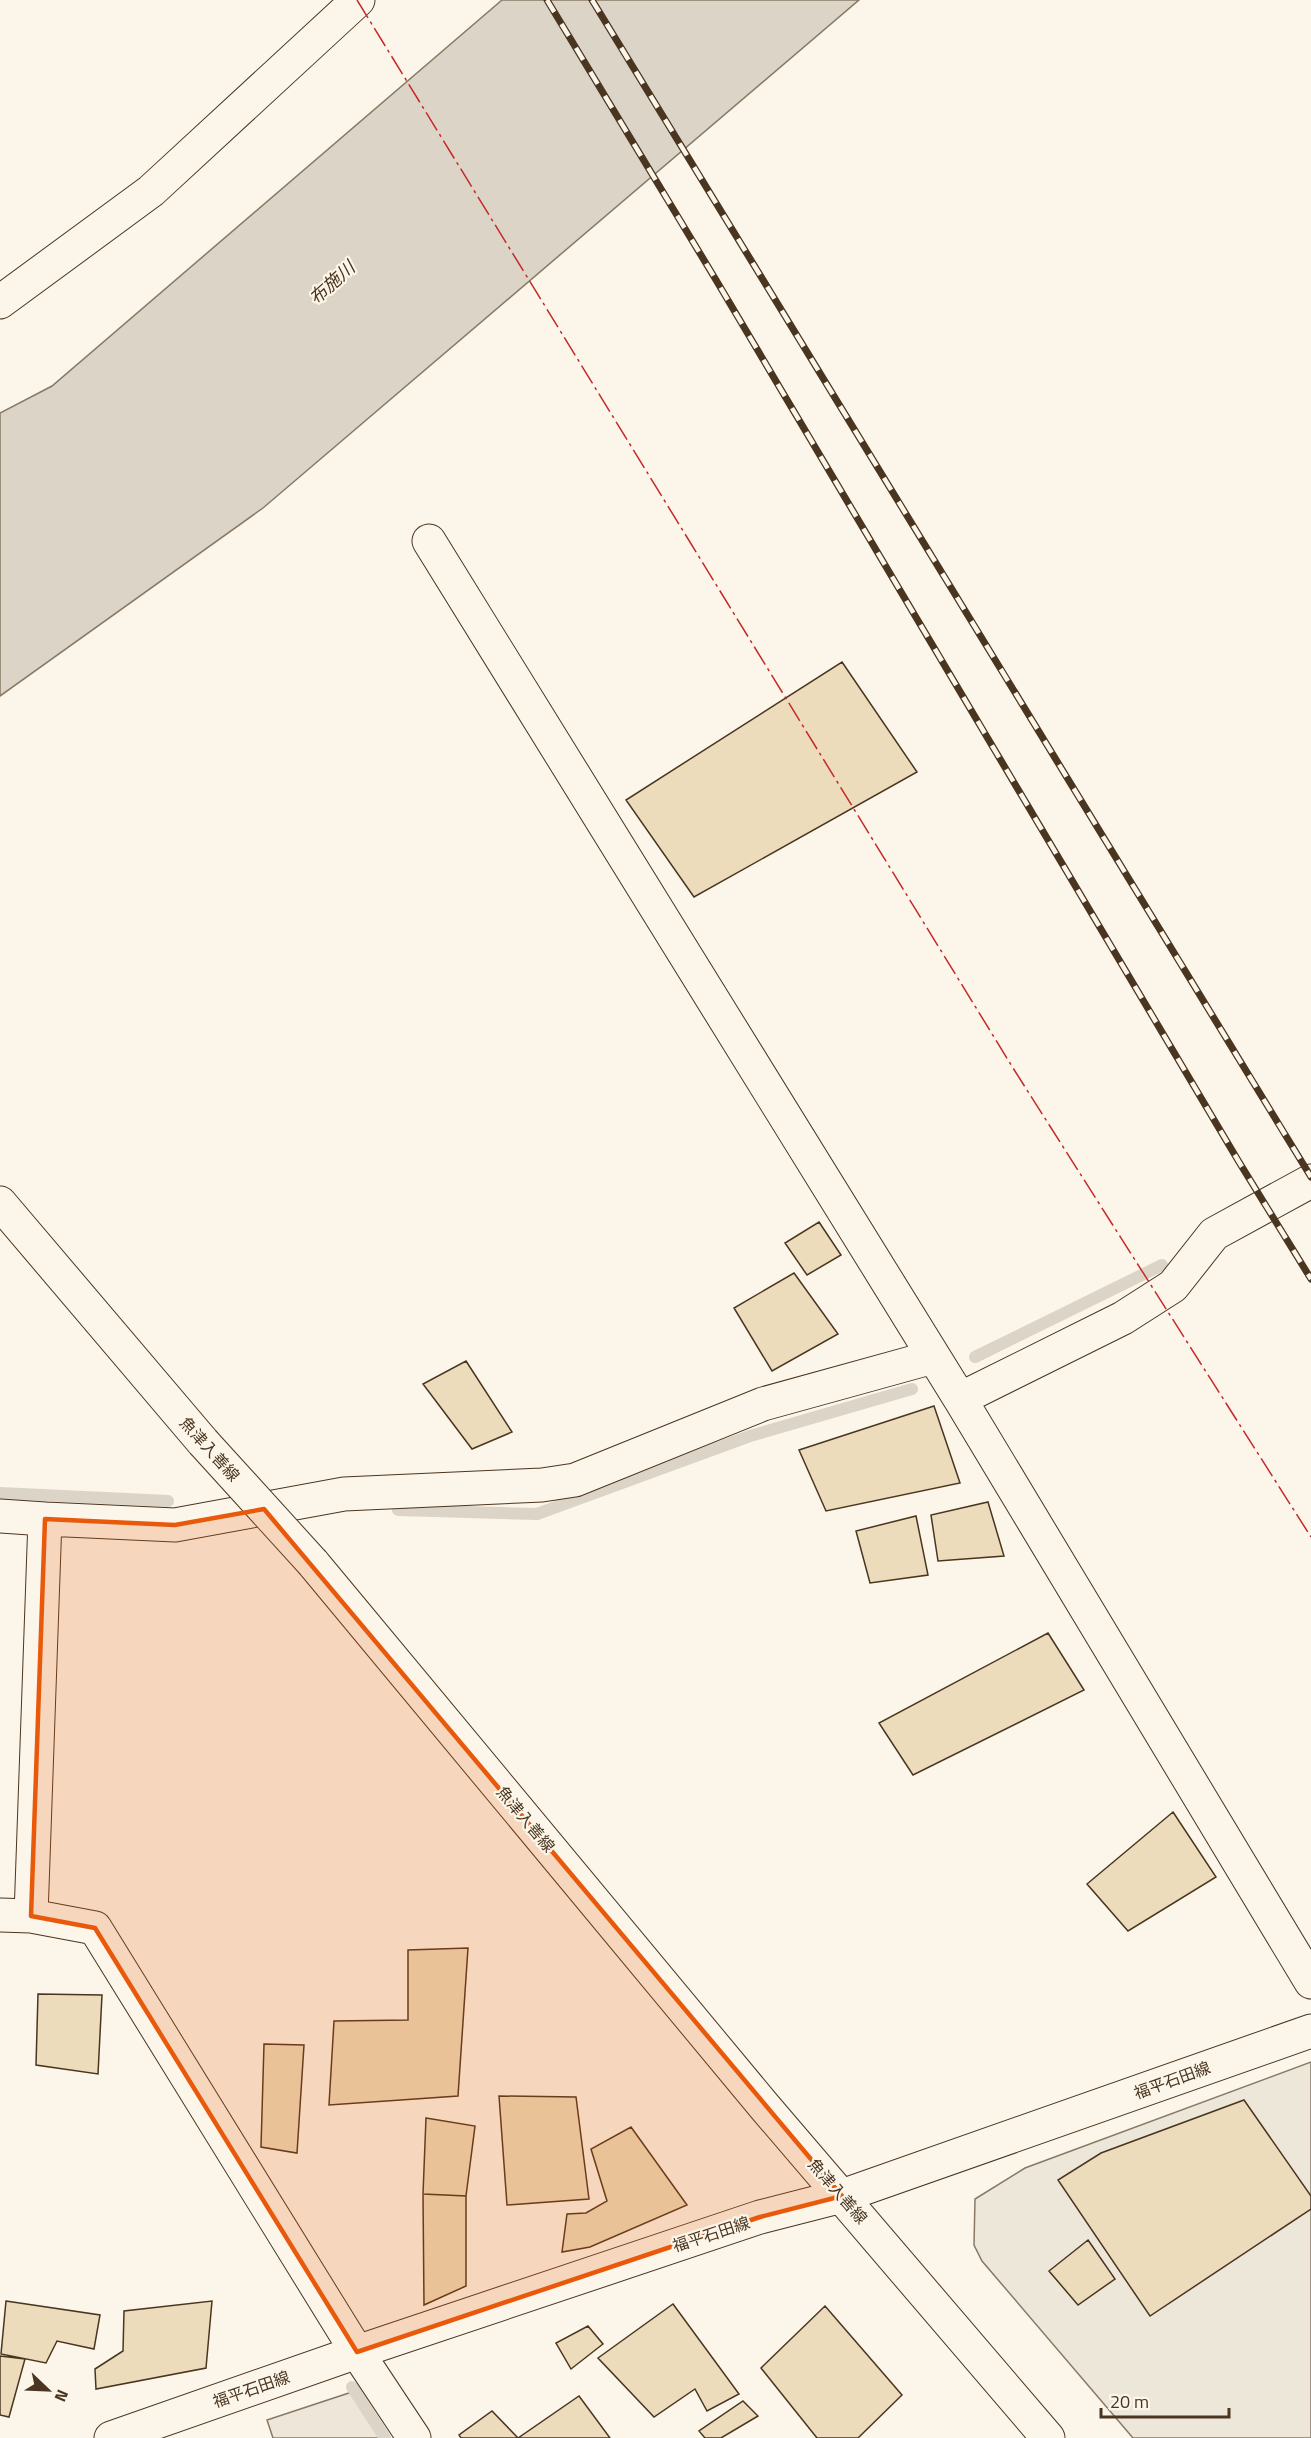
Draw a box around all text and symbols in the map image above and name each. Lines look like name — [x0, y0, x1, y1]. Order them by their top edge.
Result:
water label: 布施川 — [303, 253, 362, 311]
street label: 魚津入善線 — [174, 1411, 246, 1487]
street label: 魚津入善線 — [491, 1781, 561, 1857]
street label: 福平石田線 — [1130, 2055, 1214, 2105]
street label: 魚津入善線 — [803, 2153, 873, 2229]
street label: 福平石田線 — [669, 2210, 753, 2258]
north arrow — [18, 2360, 78, 2420]
street label: 福平石田線 — [209, 2365, 293, 2413]
scale bar — [1101, 2381, 1228, 2419]
text: N — [49, 2386, 75, 2406]
text: 20 m — [1110, 2388, 1149, 2415]

